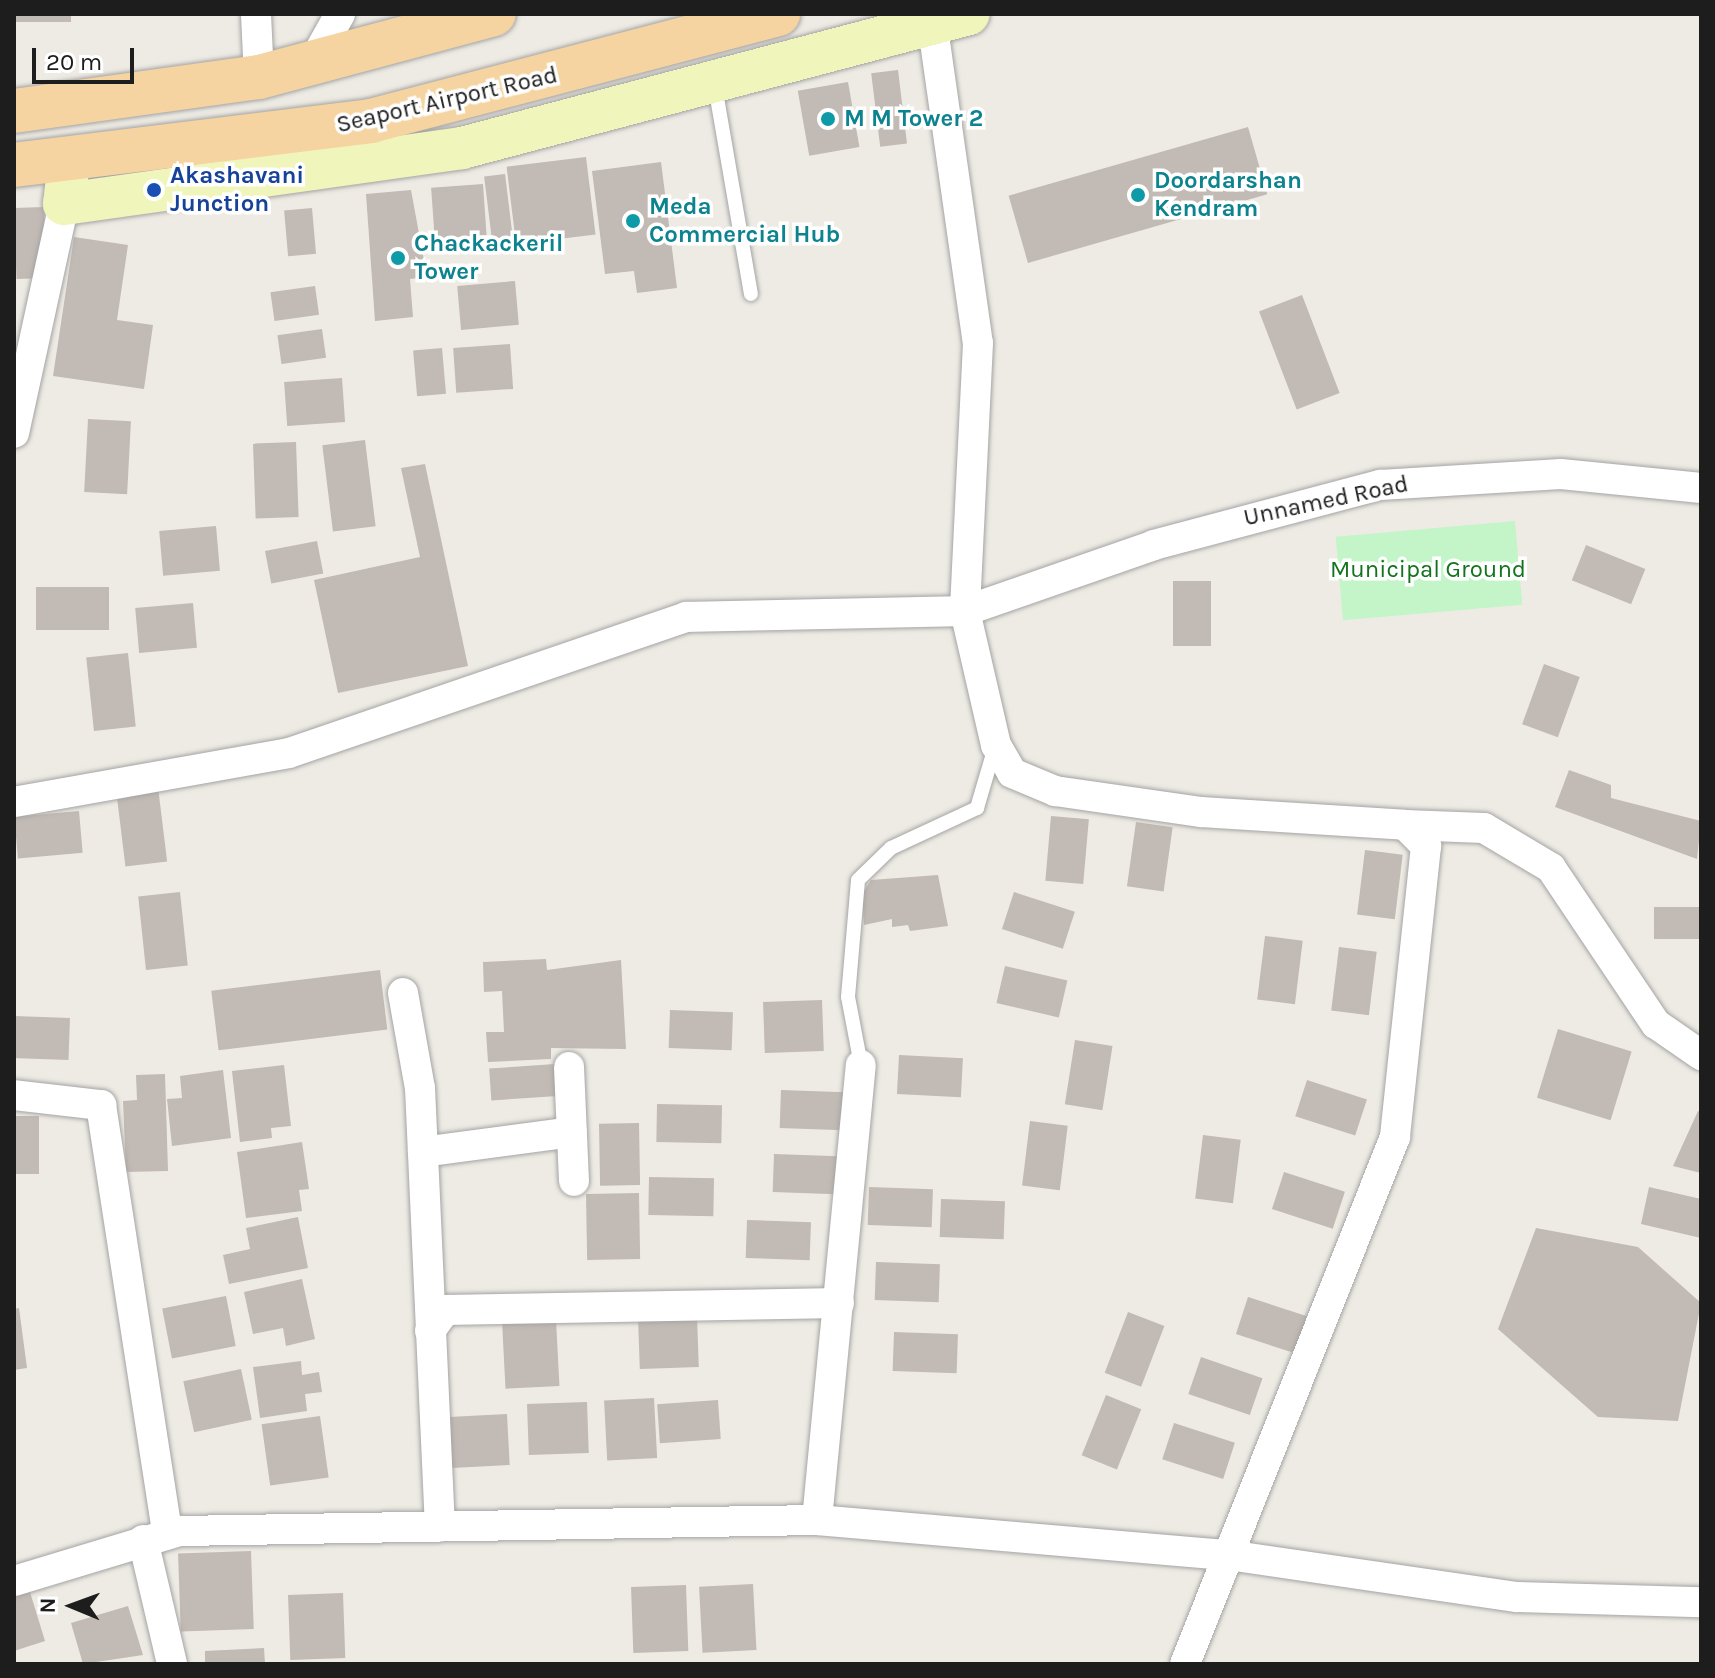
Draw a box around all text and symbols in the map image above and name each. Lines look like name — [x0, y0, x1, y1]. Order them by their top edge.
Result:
scale bar — [36, 32, 138, 82]
text: 20 m — [46, 48, 102, 76]
street label: Seaport Airport Road — [334, 61, 560, 139]
place label: M M Tower 2 — [844, 105, 983, 133]
marker: M M Tower 2 — [819, 110, 837, 128]
place label: Akashavani Junction — [170, 162, 304, 218]
place label: Doordarshan Kendram — [1154, 167, 1302, 223]
marker: Akashavani Junction — [145, 181, 163, 199]
marker: Doordarshan Kendram — [1129, 186, 1147, 204]
place label: Meda Commercial Hub — [649, 193, 840, 249]
marker: Meda Commercial Hub — [624, 212, 642, 230]
place label: Chackackeril Tower — [414, 230, 563, 286]
marker: Chackackeril Tower — [389, 249, 407, 267]
street label: Unnamed Road — [1241, 469, 1411, 533]
park label: Municipal Ground — [1330, 556, 1526, 584]
north arrow — [32, 1566, 112, 1646]
text: N — [35, 1597, 61, 1614]

